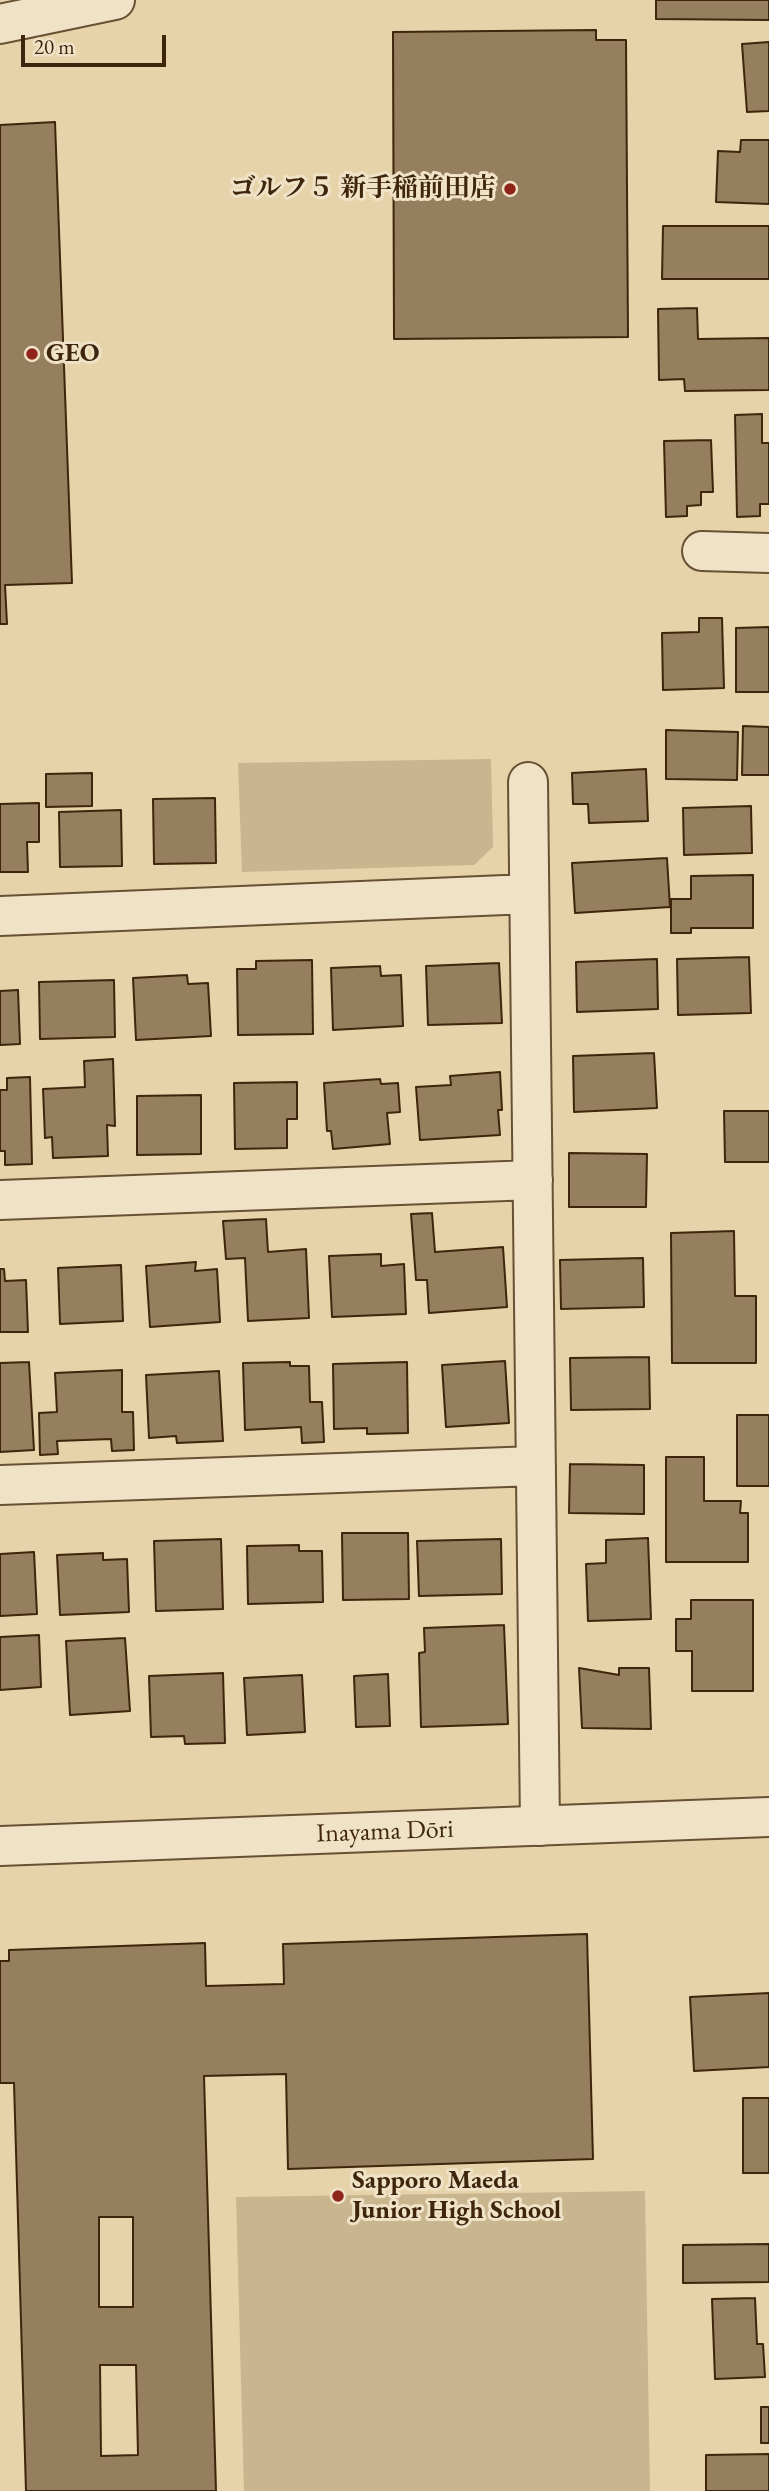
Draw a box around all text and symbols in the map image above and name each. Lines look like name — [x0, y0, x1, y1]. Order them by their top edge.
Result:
scale bar — [24, 21, 170, 65]
text: 20 m — [34, 33, 75, 60]
place label: ゴルフ５ 新手稲前田店 — [230, 173, 496, 205]
marker: ゴルフ５ 新手稲前田店 — [502, 181, 518, 197]
place label: GEO — [46, 338, 99, 370]
marker: GEO — [24, 346, 40, 362]
street label: Inayama Dōri — [316, 1814, 454, 1850]
place label: Sapporo Maeda Junior High School — [352, 2165, 561, 2226]
marker: Sapporo Maeda Junior High School — [330, 2188, 346, 2204]

